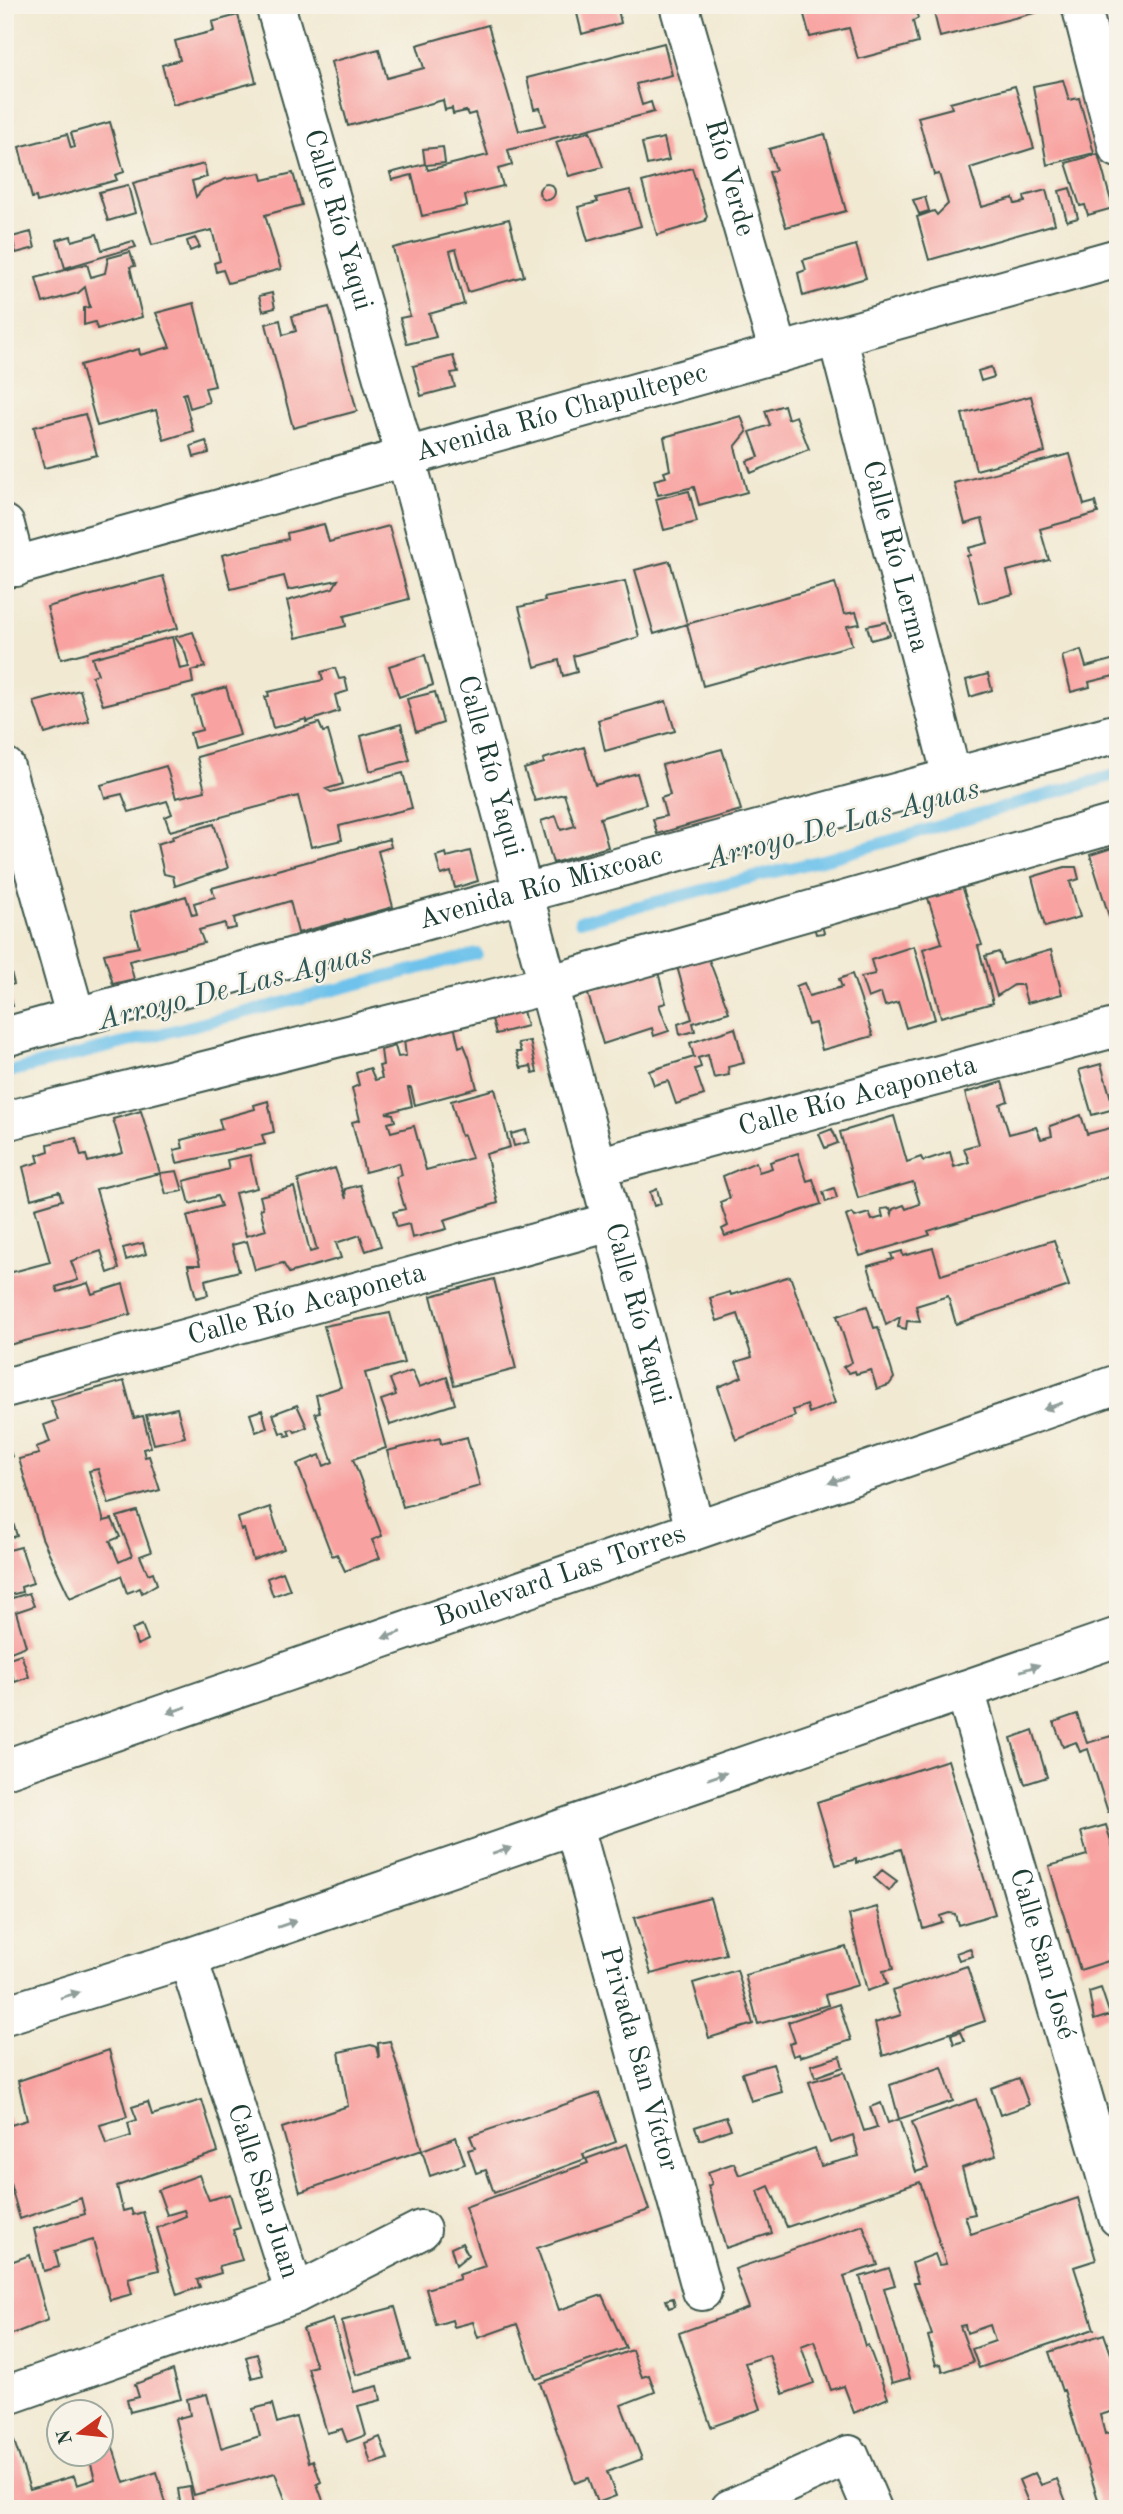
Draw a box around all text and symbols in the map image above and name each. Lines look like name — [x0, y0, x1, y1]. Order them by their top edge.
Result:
street label: Río Verde — [699, 116, 759, 240]
street label: Calle Río Yaqui — [298, 127, 377, 314]
street label: Avenida Río Chapultepec — [413, 359, 711, 468]
street label: Calle Río Lerma — [856, 458, 933, 656]
street label: Calle Río Yaqui — [451, 673, 527, 860]
water label: Arroyo De Las Aguas — [701, 774, 983, 876]
street label: Avenida Río Mixcoac — [416, 842, 666, 935]
water label: Arroyo De Las Aguas — [93, 939, 375, 1037]
street label: Calle Río Acaponeta — [736, 1052, 980, 1142]
street label: Calle Río Yaqui — [599, 1220, 675, 1408]
street label: Calle Río Acaponeta — [185, 1259, 429, 1351]
one-way arrow — [1043, 1401, 1064, 1412]
one-way arrow — [828, 1475, 849, 1486]
street label: Boulevard Las Torres — [432, 1521, 690, 1633]
one-way arrow — [381, 1630, 402, 1641]
one-way arrow — [1019, 1662, 1040, 1673]
one-way arrow — [166, 1704, 187, 1715]
one-way arrow — [706, 1770, 727, 1781]
one-way arrow — [492, 1845, 513, 1856]
street label: Calle San José — [1004, 1865, 1080, 2043]
one-way arrow — [276, 1918, 297, 1929]
street label: Privada San Víctor — [594, 1944, 682, 2175]
one-way arrow — [60, 1989, 81, 1999]
street label: Calle San Juan — [221, 2101, 303, 2282]
north arrow — [46, 2398, 116, 2468]
text: N — [55, 2427, 77, 2446]

